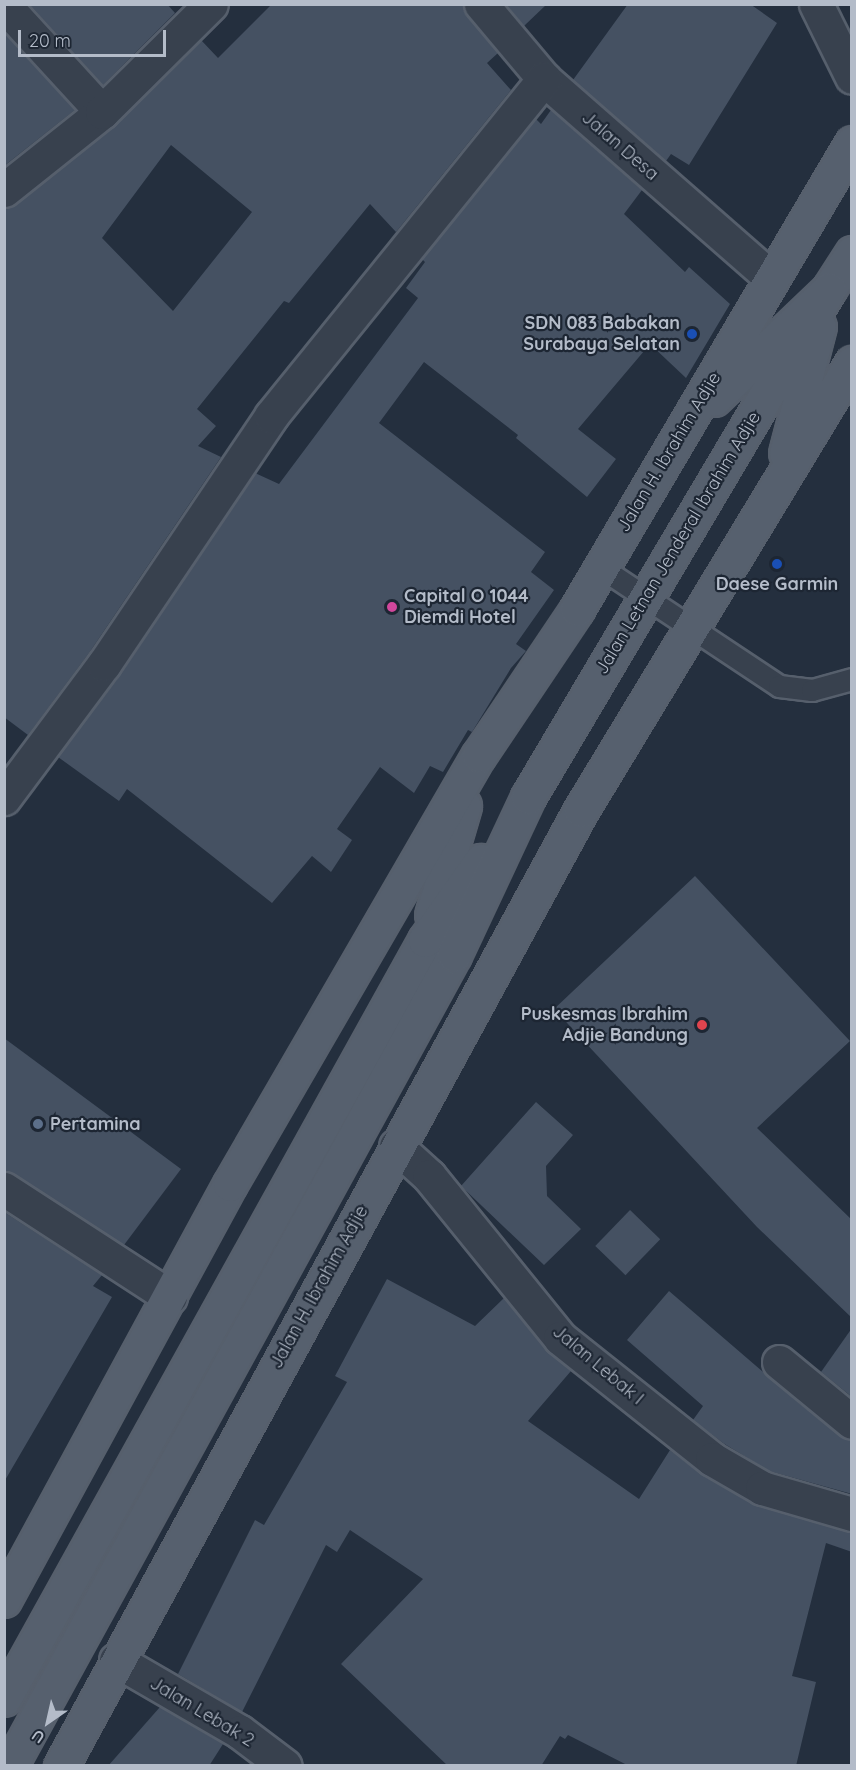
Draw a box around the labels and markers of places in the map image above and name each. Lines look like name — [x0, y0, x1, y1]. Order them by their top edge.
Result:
place label: SDN 083 Babakan Surabaya Selatan — [523, 313, 680, 356]
marker: SDN 083 Babakan Surabaya Selatan — [685, 327, 699, 341]
marker: Daese Garmin — [770, 557, 784, 571]
place label: Daese Garmin — [716, 573, 838, 595]
place label: Capital O 1044 Diemdi Hotel — [404, 586, 529, 628]
marker: Capital O 1044 Diemdi Hotel — [385, 600, 399, 614]
place label: Puskesmas Ibrahim Adjie Bandung — [521, 1004, 688, 1046]
marker: Puskesmas Ibrahim Adjie Bandung — [693, 1016, 711, 1034]
place label: Pertamina — [50, 1113, 141, 1135]
marker: Pertamina — [31, 1117, 45, 1131]

